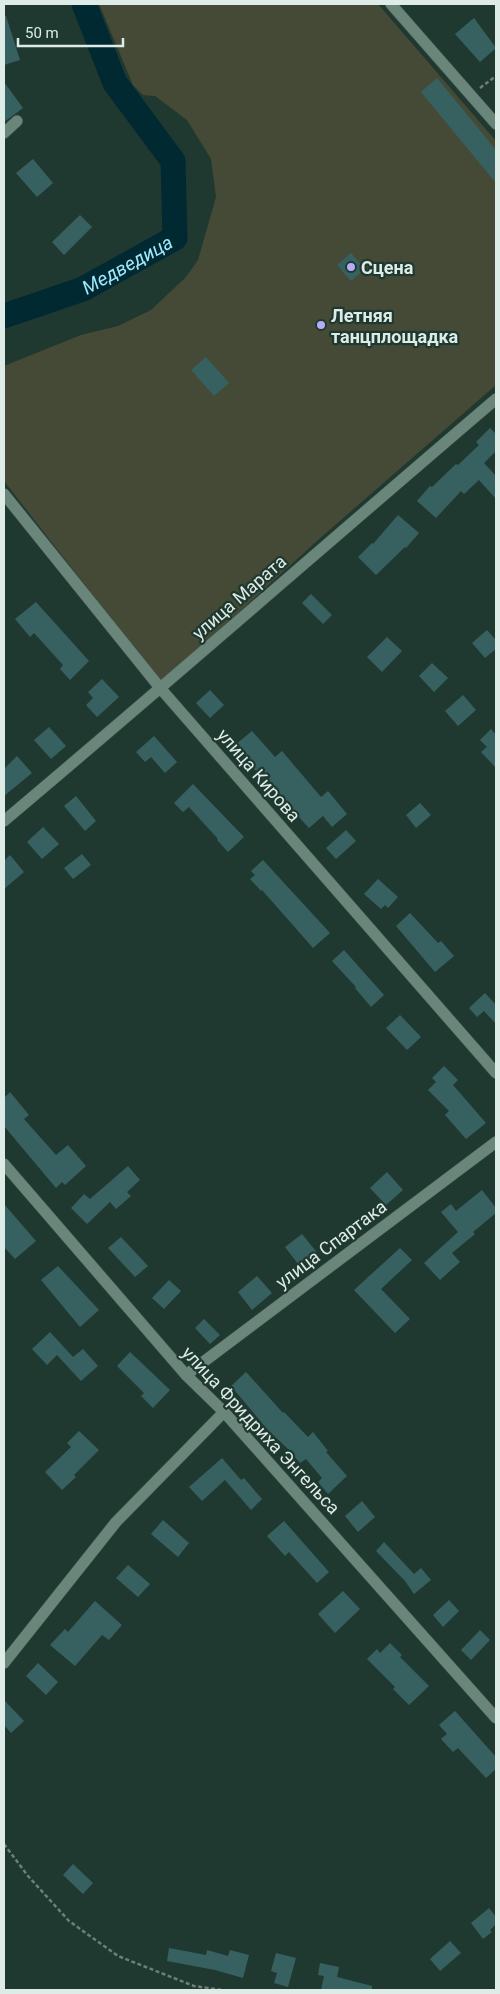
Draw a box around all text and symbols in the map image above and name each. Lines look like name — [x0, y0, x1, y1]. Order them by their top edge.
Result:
scale bar — [18, 15, 122, 47]
text: 50 m — [25, 24, 59, 42]
water label: Медведица — [78, 230, 177, 299]
place label: Сцена — [361, 257, 414, 278]
marker: Сцена — [345, 261, 357, 273]
place label: Летняя танцплощадка — [331, 305, 459, 347]
marker: Летняя танцплощадка — [315, 319, 327, 331]
street label: улица Марата — [188, 551, 290, 643]
street label: улица Кирова — [213, 724, 305, 826]
street label: улица Спартака — [272, 1196, 390, 1292]
street label: улица Фридриха Энгельса — [178, 1342, 344, 1518]

